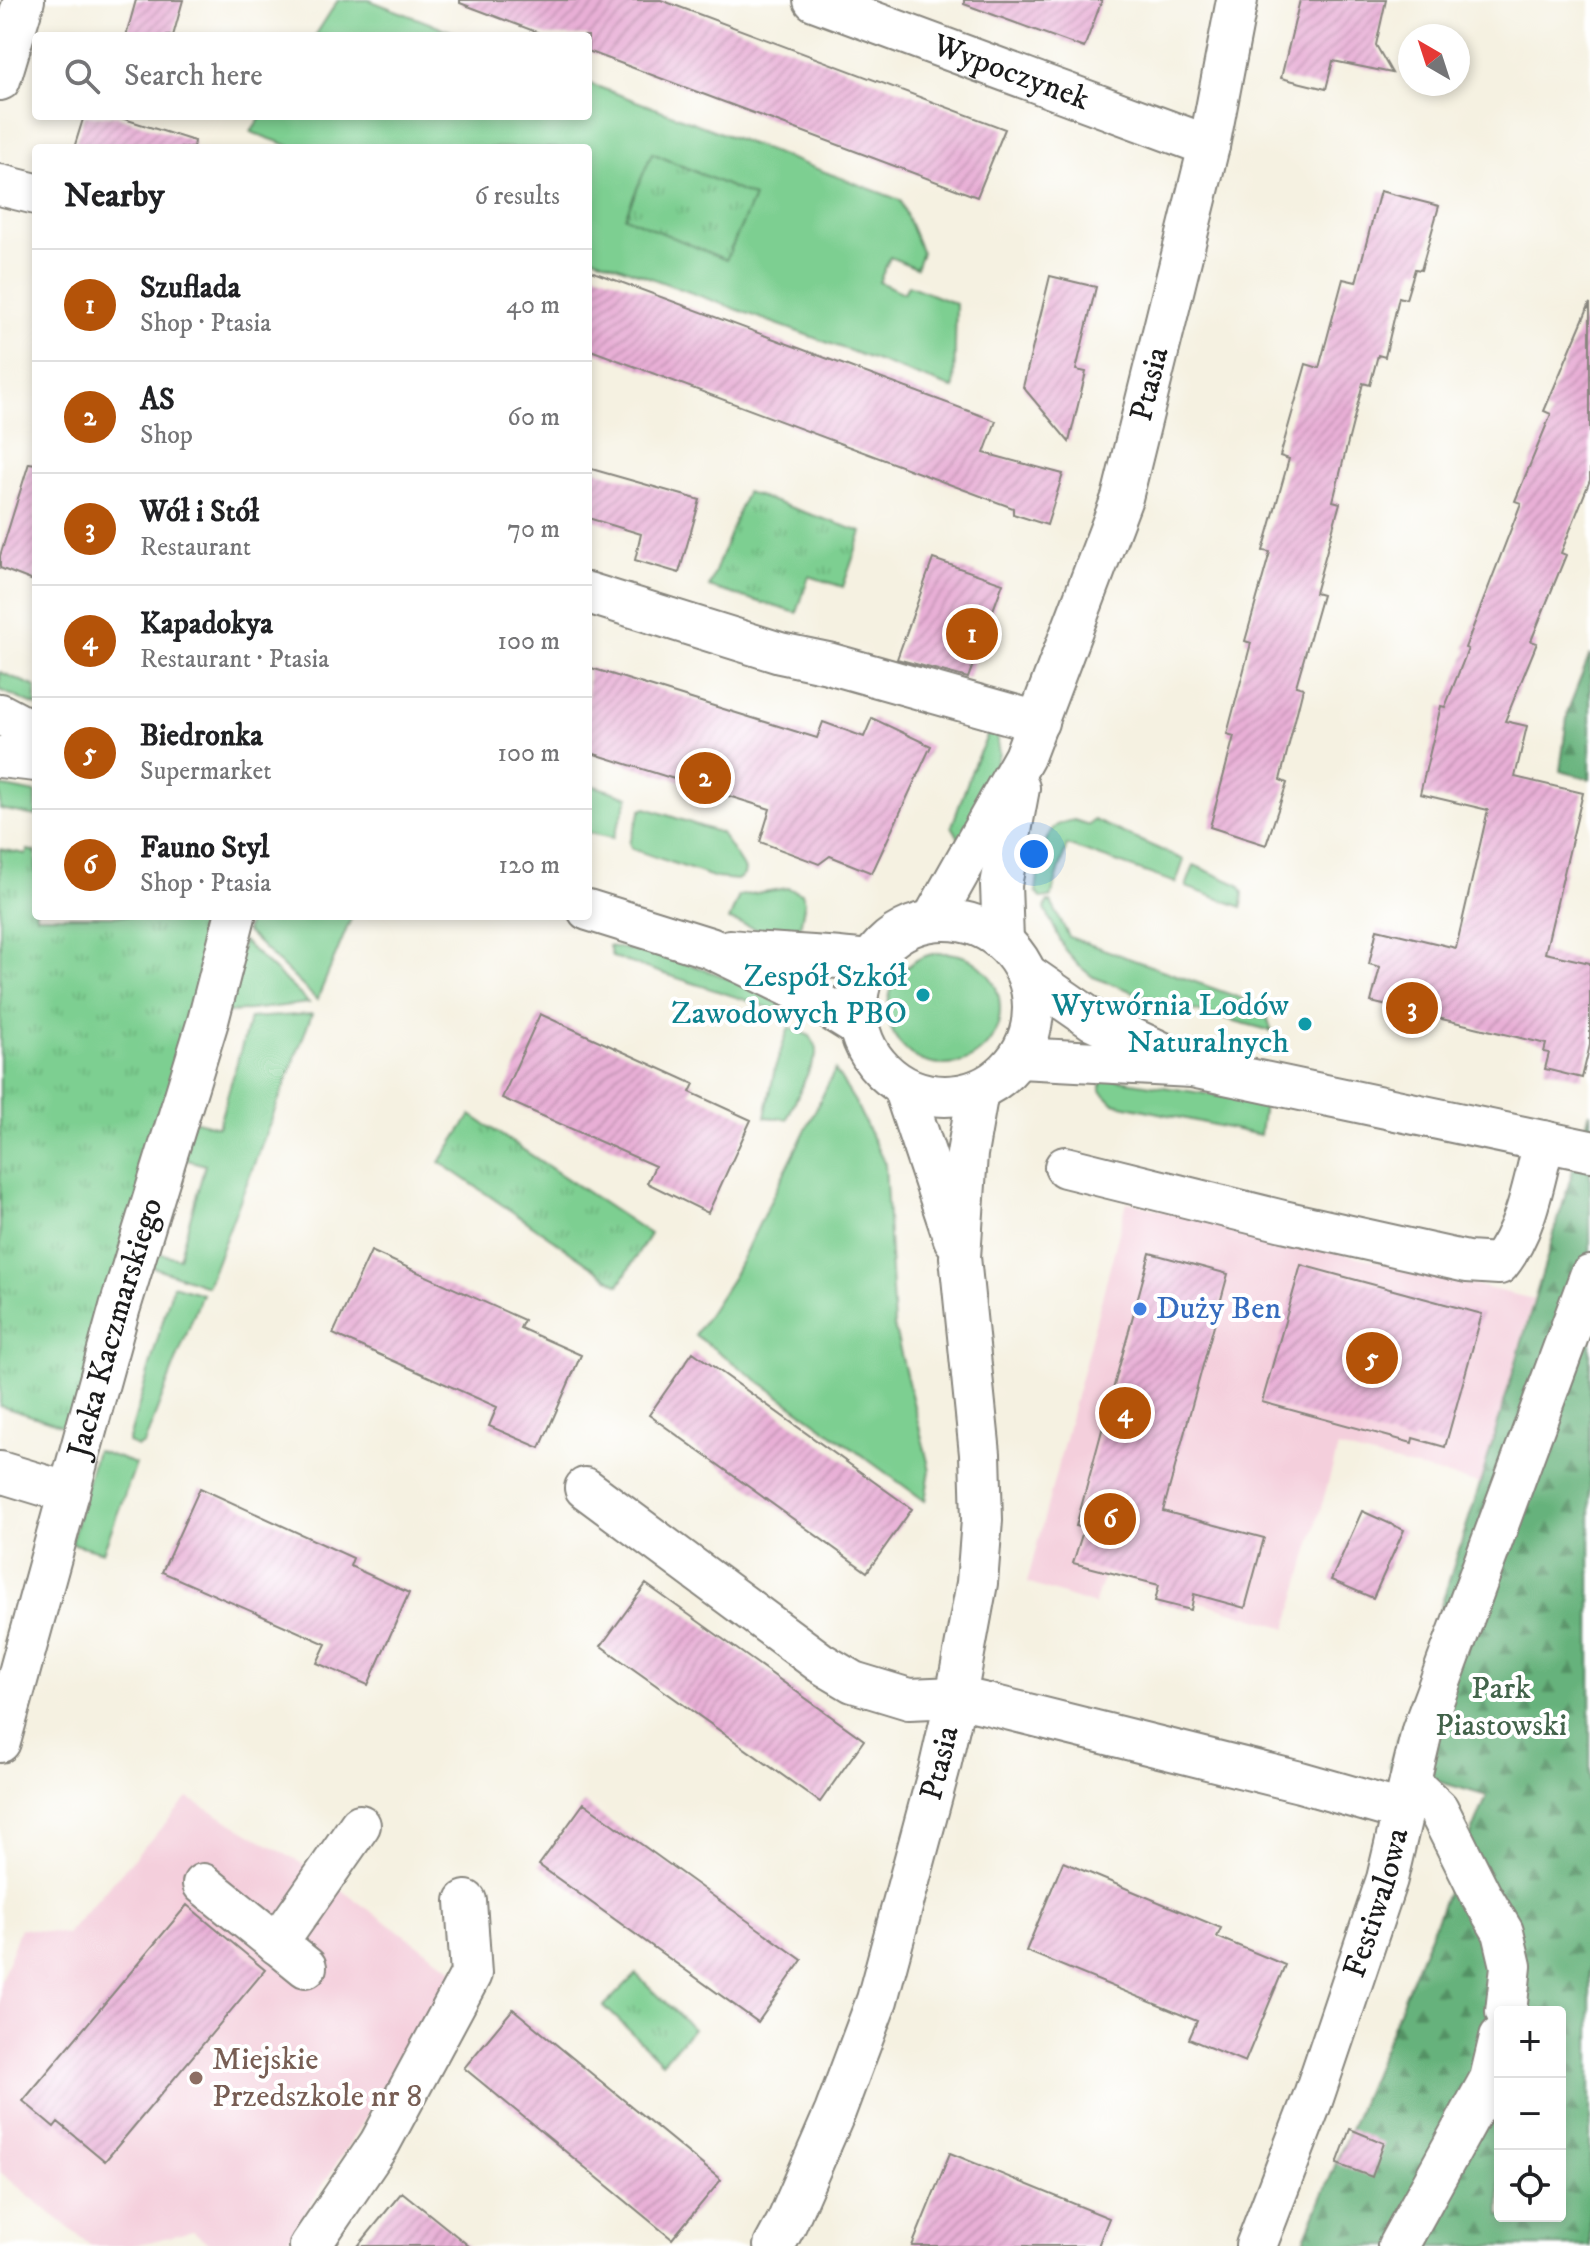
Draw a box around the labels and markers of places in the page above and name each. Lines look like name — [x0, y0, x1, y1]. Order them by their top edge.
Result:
pin: 1 — [946, 604, 998, 664]
pin: 2 — [679, 748, 731, 808]
place label: Zespół Szkół Zawodowych PBO — [671, 957, 907, 1034]
pin: 3 — [1386, 978, 1438, 1038]
marker: Zespół Szkół Zawodowych PBO — [914, 986, 932, 1004]
place label: Wytwórnia Lodów Naturalnych — [1050, 986, 1290, 1063]
marker: Wytwórnia Lodów Naturalnych — [1296, 1015, 1314, 1033]
place label: Duży Ben — [1156, 1289, 1282, 1329]
marker: Duży Ben — [1131, 1300, 1149, 1318]
pin: 5 — [1346, 1328, 1398, 1388]
pin: 4 — [1099, 1383, 1151, 1443]
pin: 6 — [1084, 1489, 1136, 1549]
place label: Miejskie Przedszkole nr 8 — [212, 2040, 422, 2117]
marker: Miejskie Przedszkole nr 8 — [187, 2069, 205, 2087]

